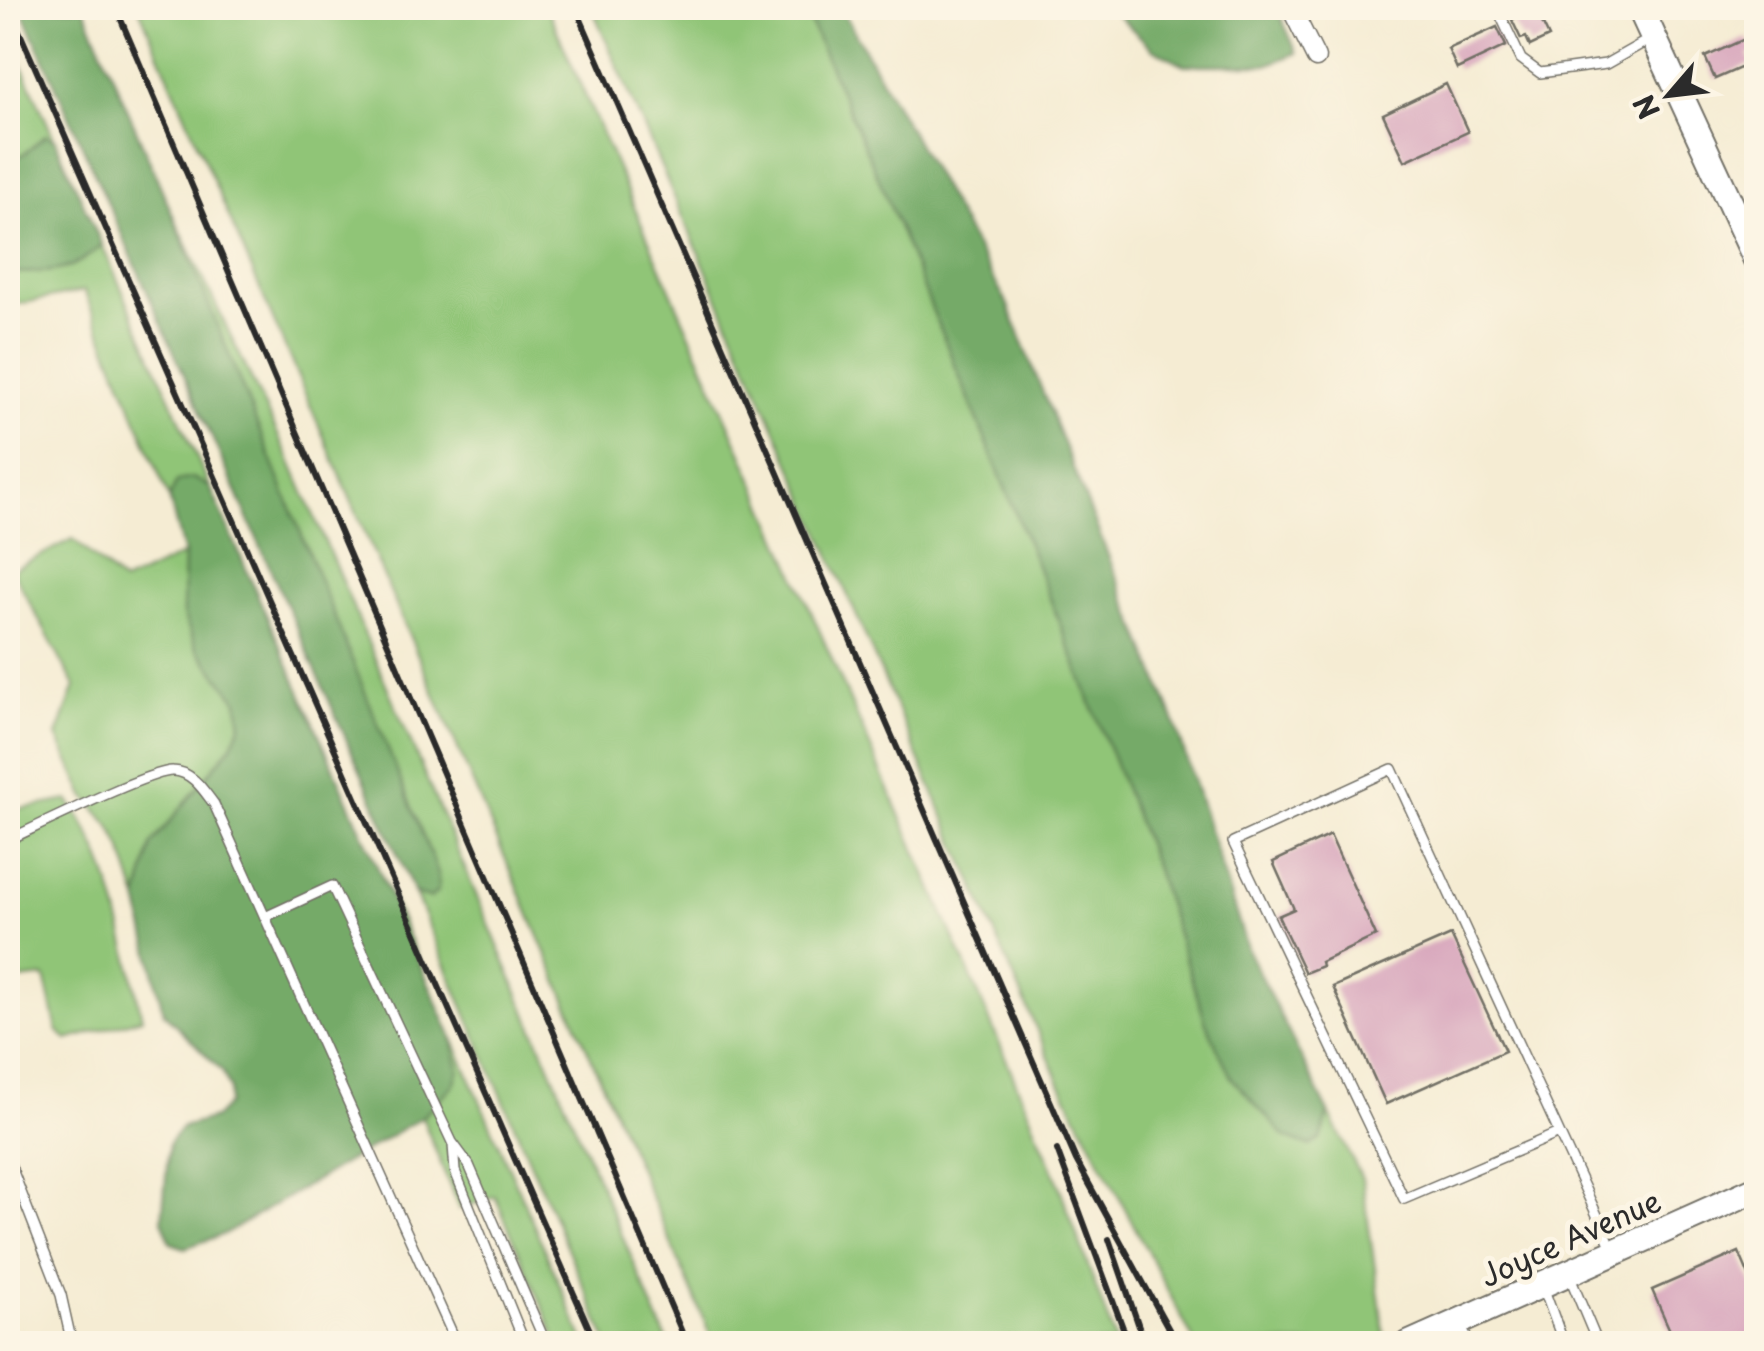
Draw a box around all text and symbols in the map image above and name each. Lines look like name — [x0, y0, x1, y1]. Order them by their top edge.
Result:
north arrow — [1619, 45, 1719, 145]
text: N — [1621, 88, 1670, 127]
street label: Joyce Avenue — [1472, 1177, 1668, 1297]

